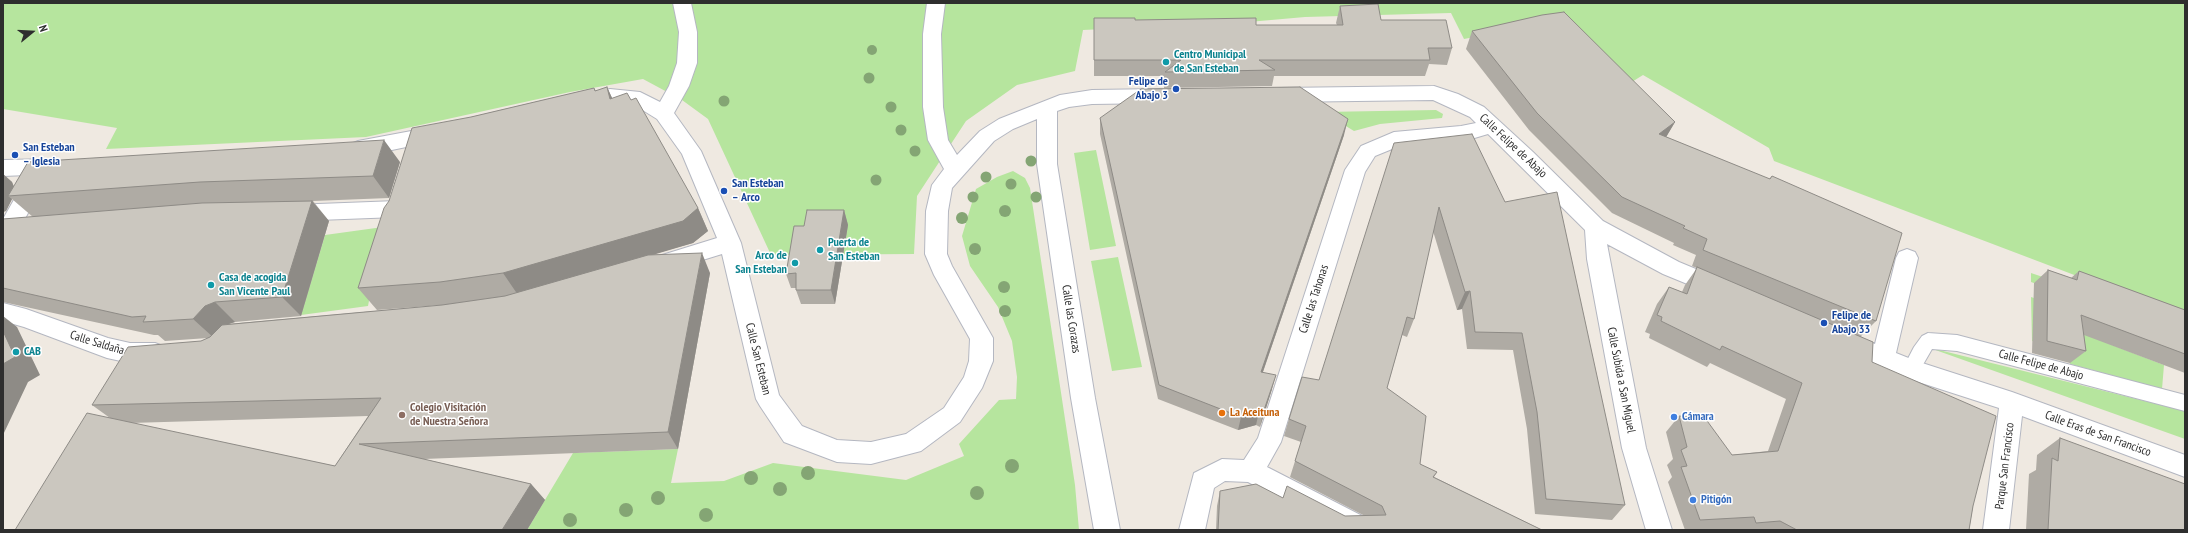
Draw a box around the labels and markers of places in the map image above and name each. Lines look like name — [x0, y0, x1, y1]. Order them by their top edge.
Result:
place label: Centro Municipal de San Esteban — [1174, 48, 1246, 76]
marker: Centro Municipal de San Esteban — [1161, 57, 1171, 67]
place label: Felipe de Abajo 3 — [1129, 75, 1168, 103]
marker: Felipe de Abajo 3 — [1171, 84, 1181, 94]
place label: San Esteban – Iglesia — [23, 141, 75, 169]
marker: San Esteban – Iglesia — [10, 150, 20, 160]
place label: San Esteban – Arco — [732, 177, 784, 205]
marker: San Esteban – Arco — [719, 186, 729, 196]
place label: Puerta de San Esteban — [828, 236, 880, 264]
marker: Puerta de San Esteban — [815, 245, 825, 255]
place label: Arco de San Esteban — [735, 249, 787, 277]
marker: Arco de San Esteban — [790, 258, 800, 268]
place label: Casa de acogida San Vicente Paul — [219, 271, 290, 299]
marker: Casa de acogida San Vicente Paul — [206, 280, 216, 290]
place label: Felipe de Abajo 33 — [1832, 309, 1871, 337]
marker: Felipe de Abajo 33 — [1819, 318, 1829, 328]
place label: CAB — [24, 345, 41, 359]
marker: CAB — [11, 347, 21, 357]
place label: Colegio Visitación de Nuestra Señora — [410, 401, 488, 429]
place label: La Aceituna — [1230, 406, 1279, 420]
marker: La Aceituna — [1217, 408, 1227, 418]
marker: Colegio Visitación de Nuestra Señora — [397, 410, 407, 420]
place label: Cámara — [1682, 410, 1714, 424]
marker: Cámara — [1669, 412, 1679, 422]
place label: Pitigón — [1701, 493, 1732, 507]
marker: Pitigón — [1688, 495, 1698, 505]

